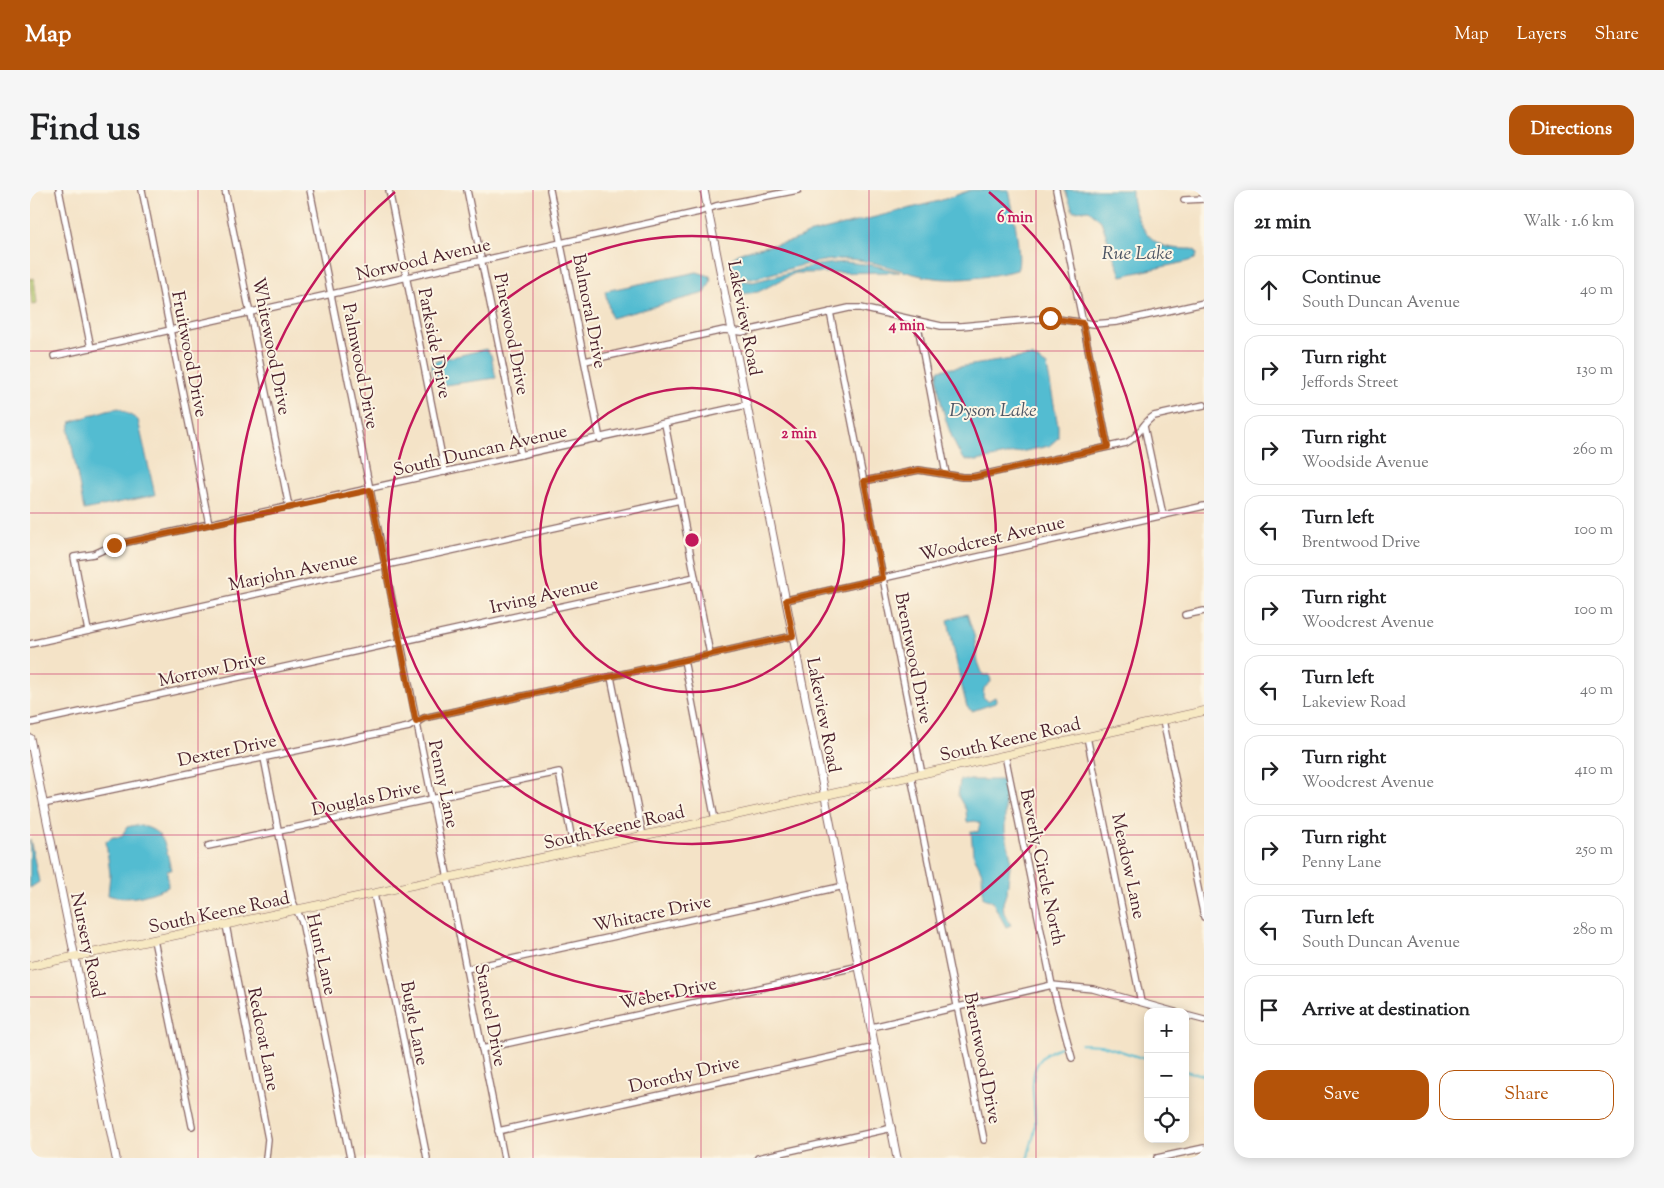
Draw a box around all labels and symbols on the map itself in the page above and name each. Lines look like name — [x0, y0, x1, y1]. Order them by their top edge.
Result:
text: 6 min — [997, 208, 1033, 229]
street label: Norwood Avenue — [354, 233, 493, 289]
water label: Rue Lake — [1102, 241, 1173, 268]
street label: Balmoral Drive — [564, 252, 612, 371]
street label: Lakeview Road — [719, 258, 767, 378]
street label: Pinewood Drive — [485, 271, 535, 398]
street label: Whitewood Drive — [244, 275, 296, 417]
street label: Parkside Drive — [410, 286, 456, 401]
street label: Fruitwood Drive — [163, 289, 213, 420]
street label: Palmwood Drive — [334, 301, 384, 431]
route start — [1039, 307, 1062, 330]
text: 4 min — [888, 316, 925, 337]
water label: Dyson Lake — [949, 398, 1037, 425]
street label: South Duncan Avenue — [391, 419, 570, 485]
text: 2 min — [781, 424, 817, 445]
street label: Woodcrest Avenue — [917, 511, 1068, 569]
centre of rings — [683, 531, 701, 549]
route end — [103, 534, 126, 557]
street label: Marjohn Avenue — [226, 547, 360, 599]
street label: Irving Avenue — [488, 572, 601, 622]
street label: Brentwood Drive — [887, 591, 937, 726]
street label: Morrow Drive — [156, 647, 269, 695]
street label: Lakeview Road — [798, 655, 846, 775]
street label: South Keene Road — [938, 712, 1083, 770]
street label: Dexter Drive — [176, 729, 279, 775]
street label: Penny Lane — [420, 738, 464, 831]
street label: Douglas Drive — [310, 776, 423, 824]
street label: Beverly Circle North — [1012, 787, 1070, 949]
street label: South Keene Road — [542, 800, 687, 858]
street label: Meadow Lane — [1103, 811, 1151, 922]
street label: South Keene Road — [146, 886, 292, 942]
street label: Nursery Road — [62, 890, 110, 1000]
street label: Whitacre Drive — [591, 890, 714, 940]
street label: Hunt Lane — [298, 911, 342, 998]
street label: Stancel Drive — [466, 962, 512, 1069]
street label: Weber Drive — [618, 972, 719, 1018]
street label: Bugle Lane — [392, 979, 434, 1068]
street label: Redcoat Lane — [239, 985, 285, 1093]
street label: Brentwood Drive — [956, 991, 1006, 1126]
street label: Dorothy Drive — [626, 1051, 743, 1101]

